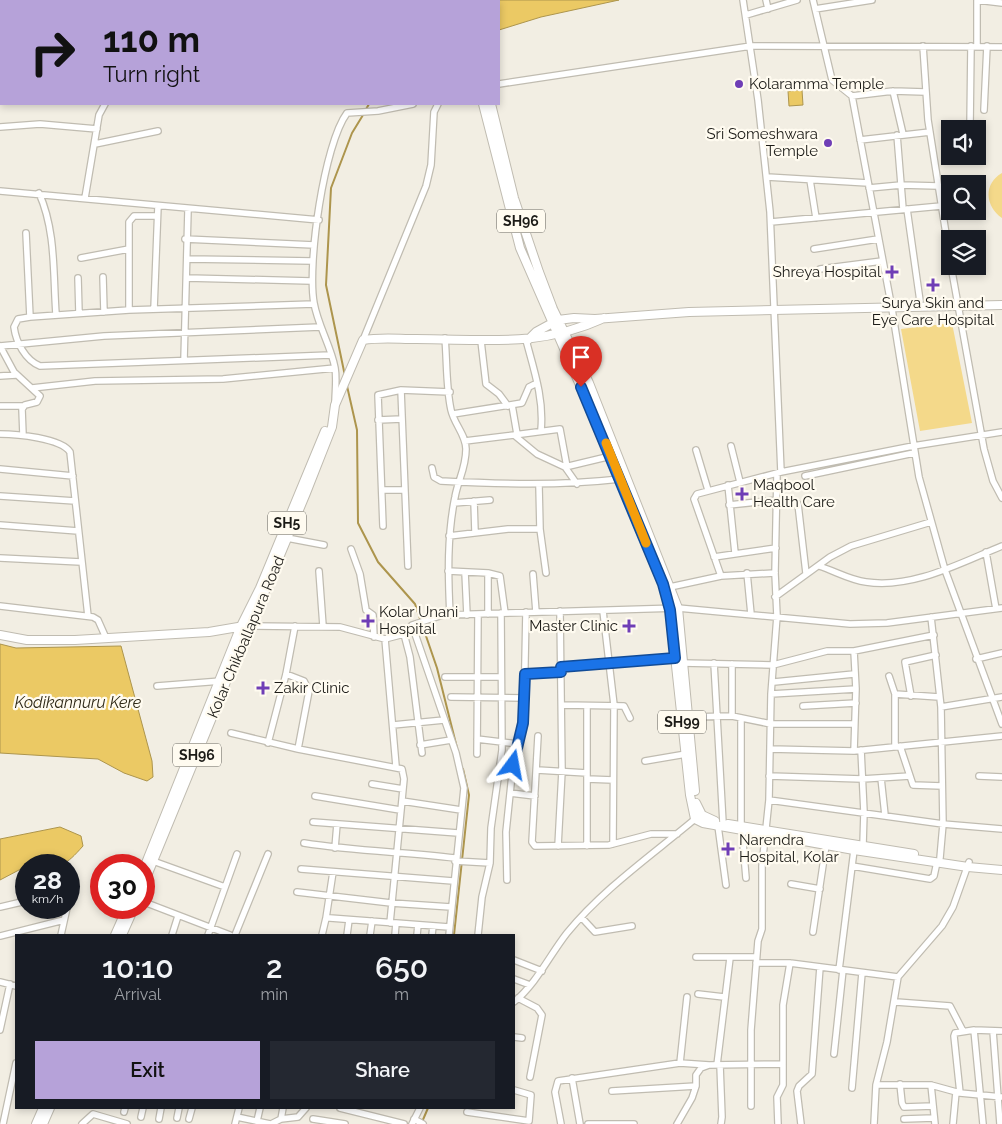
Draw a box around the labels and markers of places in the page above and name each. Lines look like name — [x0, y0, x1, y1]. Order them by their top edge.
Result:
place label: Kolaramma Temple — [749, 75, 884, 93]
marker: Kolaramma Temple — [733, 78, 745, 90]
place label: Sri Someshwara Temple — [707, 125, 818, 160]
marker: Sri Someshwara Temple — [822, 137, 834, 149]
place label: Shreya Hospital — [773, 263, 882, 281]
marker: Shreya Hospital — [885, 265, 899, 279]
marker: Surya Skin and Eye Care Hospital — [926, 278, 940, 292]
place label: Surya Skin and Eye Care Hospital — [872, 294, 995, 329]
pin — [560, 336, 602, 387]
place label: Maqbool Health Care — [753, 476, 835, 511]
marker: Maqbool Health Care — [735, 487, 749, 501]
place label: Kolar Unani Hospital — [379, 603, 458, 638]
marker: Kolar Unani Hospital — [361, 614, 375, 628]
place label: Master Clinic — [529, 617, 618, 635]
marker: Master Clinic — [622, 619, 636, 633]
place label: Zakir Clinic — [274, 679, 349, 697]
marker: Zakir Clinic — [256, 681, 270, 695]
place label: Narendra Hospital, Kolar — [739, 831, 839, 866]
marker: Narendra Hospital, Kolar — [721, 842, 735, 856]

